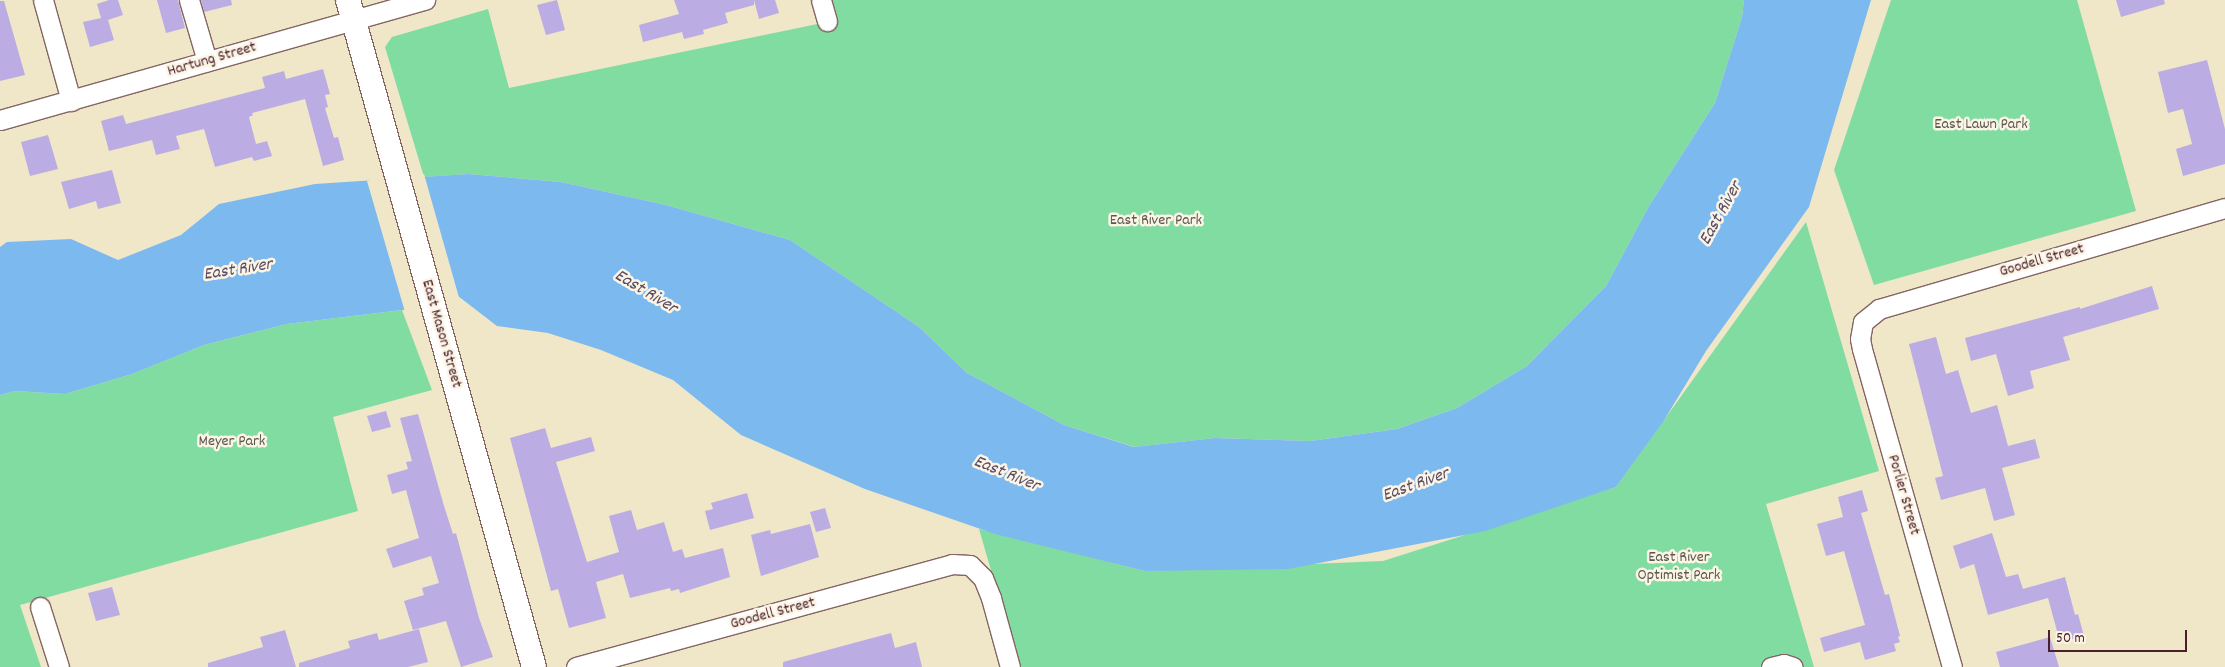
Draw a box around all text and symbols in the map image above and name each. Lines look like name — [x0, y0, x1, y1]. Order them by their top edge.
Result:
street label: Hartung Street — [165, 38, 259, 82]
park label: East Lawn Park — [1934, 115, 2028, 135]
water label: East River — [1696, 179, 1748, 249]
park label: East River Park — [1110, 211, 1202, 231]
street label: Goodell Street — [1998, 240, 2086, 282]
water label: East River — [202, 255, 274, 287]
water label: East River — [610, 266, 680, 320]
street label: East Mason Street — [416, 278, 466, 390]
park label: Meyer Park — [199, 432, 265, 452]
water label: East River — [970, 452, 1042, 498]
street label: Porlier Street — [1882, 453, 1924, 537]
water label: East River — [1380, 464, 1452, 508]
park label: East River Optimist Park — [1638, 548, 1720, 586]
street label: Goodell Street — [728, 593, 818, 635]
scale bar — [2050, 620, 2189, 652]
text: 50 m — [2056, 628, 2085, 650]

